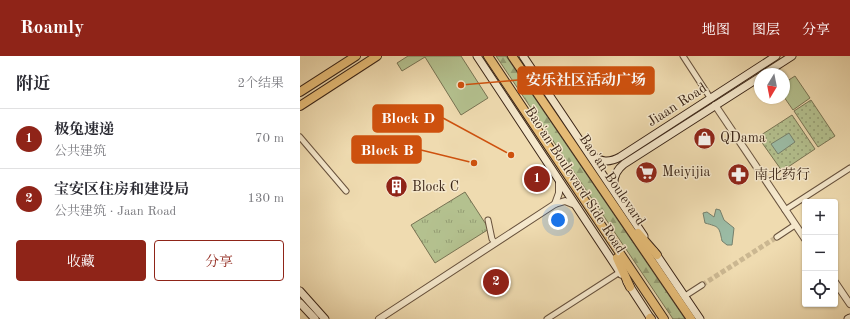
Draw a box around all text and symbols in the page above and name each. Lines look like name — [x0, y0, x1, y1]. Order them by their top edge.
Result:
text: Roamly — [20, 19, 84, 38]
text: 地图 — [702, 23, 730, 37]
text: 图层 — [752, 23, 780, 37]
text: 分享 — [802, 23, 830, 37]
callout: 安乐社区活动广场 — [518, 67, 654, 94]
north arrow — [754, 68, 790, 104]
text: 安乐社区活动广场 — [526, 71, 646, 89]
text: 附近 — [16, 76, 50, 93]
text: 2个结果 — [237, 77, 284, 90]
street label: Jiaan Road — [645, 81, 709, 129]
street label: Bao'an Boulevard Side Road — [521, 103, 629, 257]
callout: Block D — [373, 105, 443, 132]
text: Block D — [381, 112, 435, 127]
text: 极兔速递 — [54, 123, 114, 138]
shop icon: QDama — [691, 125, 717, 151]
street label: Bao'an Boulevard — [575, 131, 649, 229]
place label: QDama — [720, 131, 766, 145]
text: 1 — [25, 132, 33, 145]
text: 70 m — [255, 132, 284, 145]
callout: Block B — [352, 136, 421, 163]
text: Block B — [360, 144, 414, 159]
text: 公共建筑 — [54, 145, 106, 158]
supermarket icon: Meiyijia — [633, 159, 659, 185]
pharmacy icon: 南北药行 — [726, 162, 752, 188]
pin: 1 — [524, 164, 550, 194]
place label: Meiyijia — [662, 165, 710, 179]
place label: 南北药行 — [754, 167, 810, 182]
building icon: Block C — [384, 174, 410, 200]
place label: Block C — [412, 180, 459, 194]
text: 宝安区住房和建设局 — [54, 183, 189, 198]
text: 2 — [25, 192, 33, 205]
text: 130 m — [247, 192, 284, 205]
map controls — [802, 199, 838, 307]
button: + — [802, 199, 838, 235]
text: 公共建筑 · Jaan Road — [54, 205, 176, 218]
your location — [548, 210, 568, 230]
button: − — [802, 235, 838, 271]
button: 收藏 — [16, 240, 146, 281]
button: 分享 — [154, 240, 284, 281]
pin: 2 — [483, 267, 509, 297]
button: locate — [802, 271, 838, 307]

